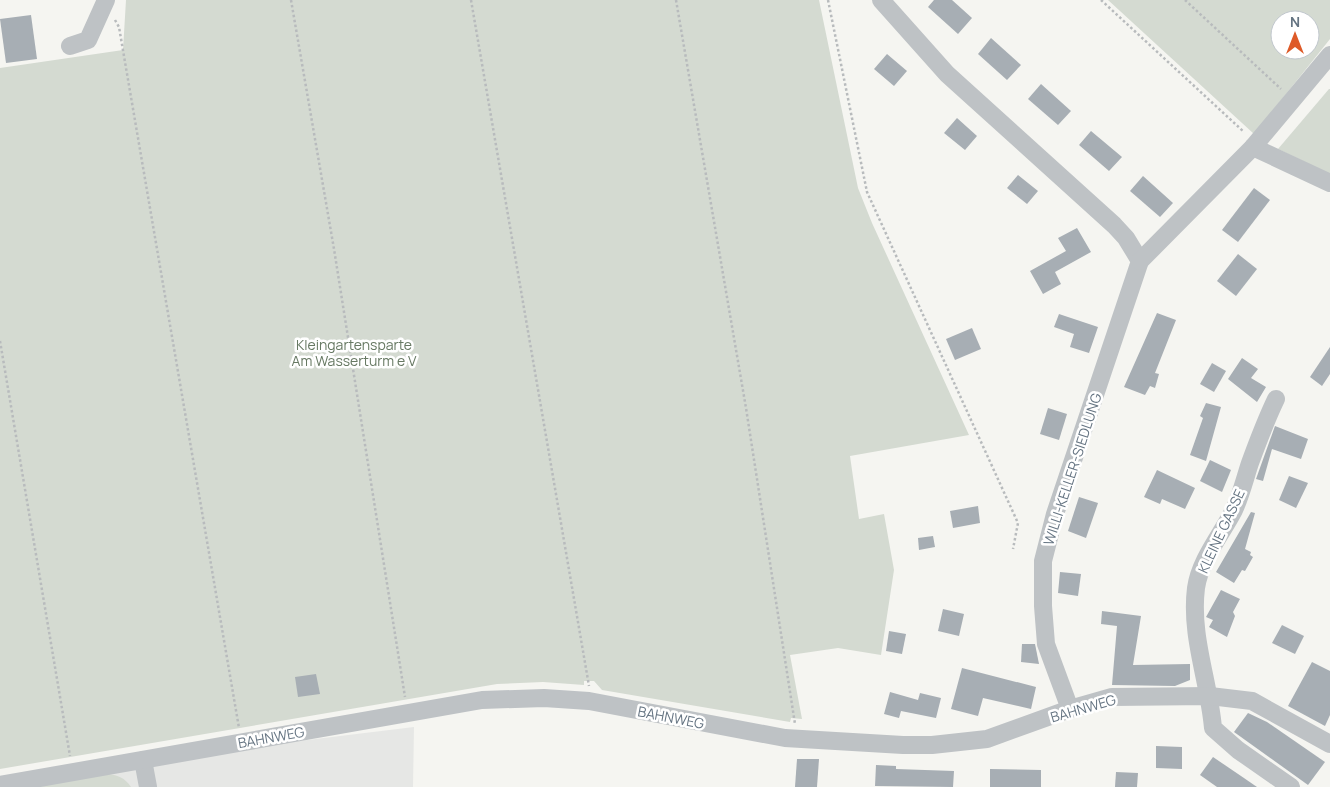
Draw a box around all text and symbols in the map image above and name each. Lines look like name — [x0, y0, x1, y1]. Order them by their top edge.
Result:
north arrow — [1270, 10, 1320, 60]
text: N — [1290, 12, 1300, 31]
park label: Kleingartensparte Am Wasserturm e V — [292, 335, 417, 370]
street label: WILLI-KELLER-SIEDLUNG — [1038, 390, 1106, 547]
street label: KLEINE GASSE — [1193, 486, 1249, 576]
street label: BAHNWEG — [1048, 690, 1118, 726]
street label: BAHNWEG — [636, 701, 706, 733]
street label: BAHNWEG — [236, 722, 306, 752]

